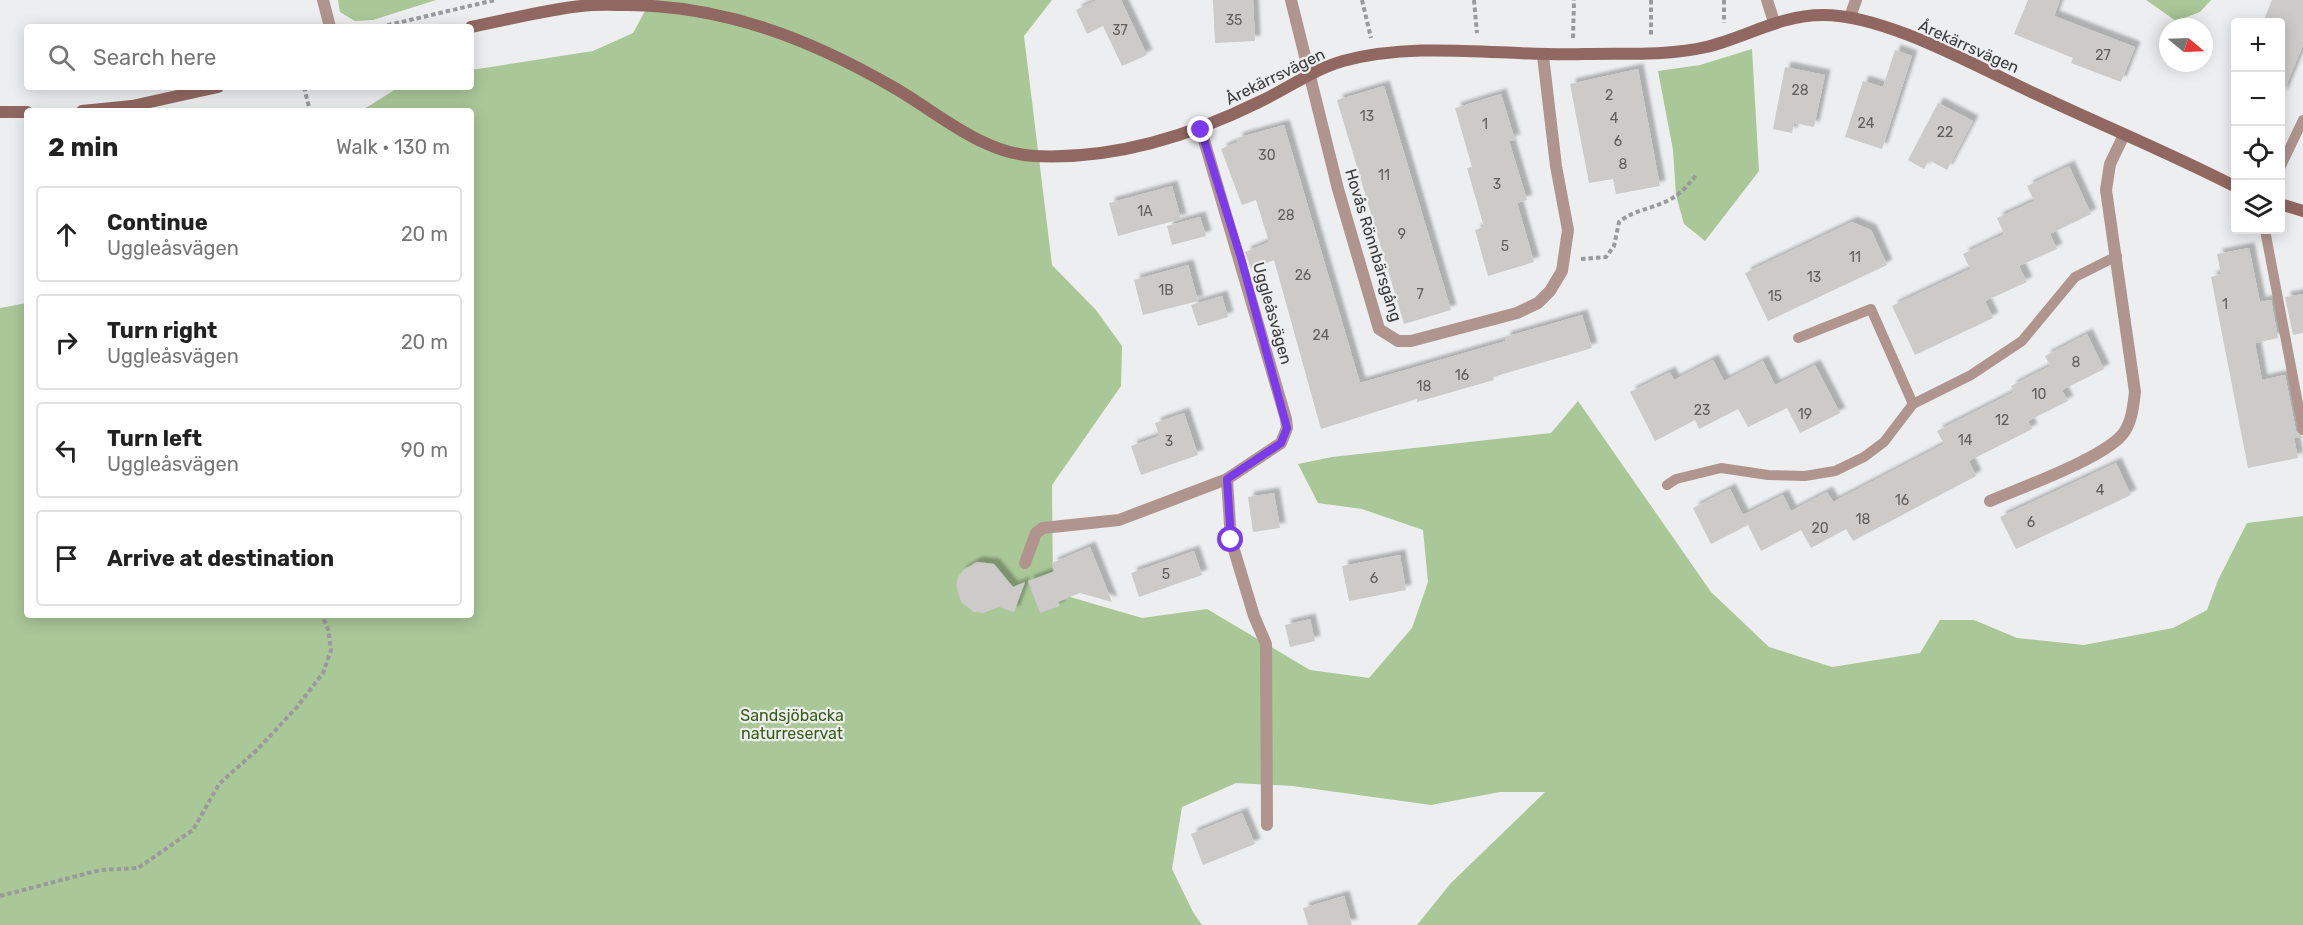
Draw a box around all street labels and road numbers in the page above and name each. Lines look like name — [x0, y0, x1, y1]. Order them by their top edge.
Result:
street label: Årekärrsvägen — [1916, 16, 2022, 77]
street label: Årekärrsvägen — [1222, 44, 1328, 109]
street label: Hovås Rönnbärsgång — [1341, 166, 1406, 324]
street label: Uggleåsvägen — [1249, 260, 1296, 366]

